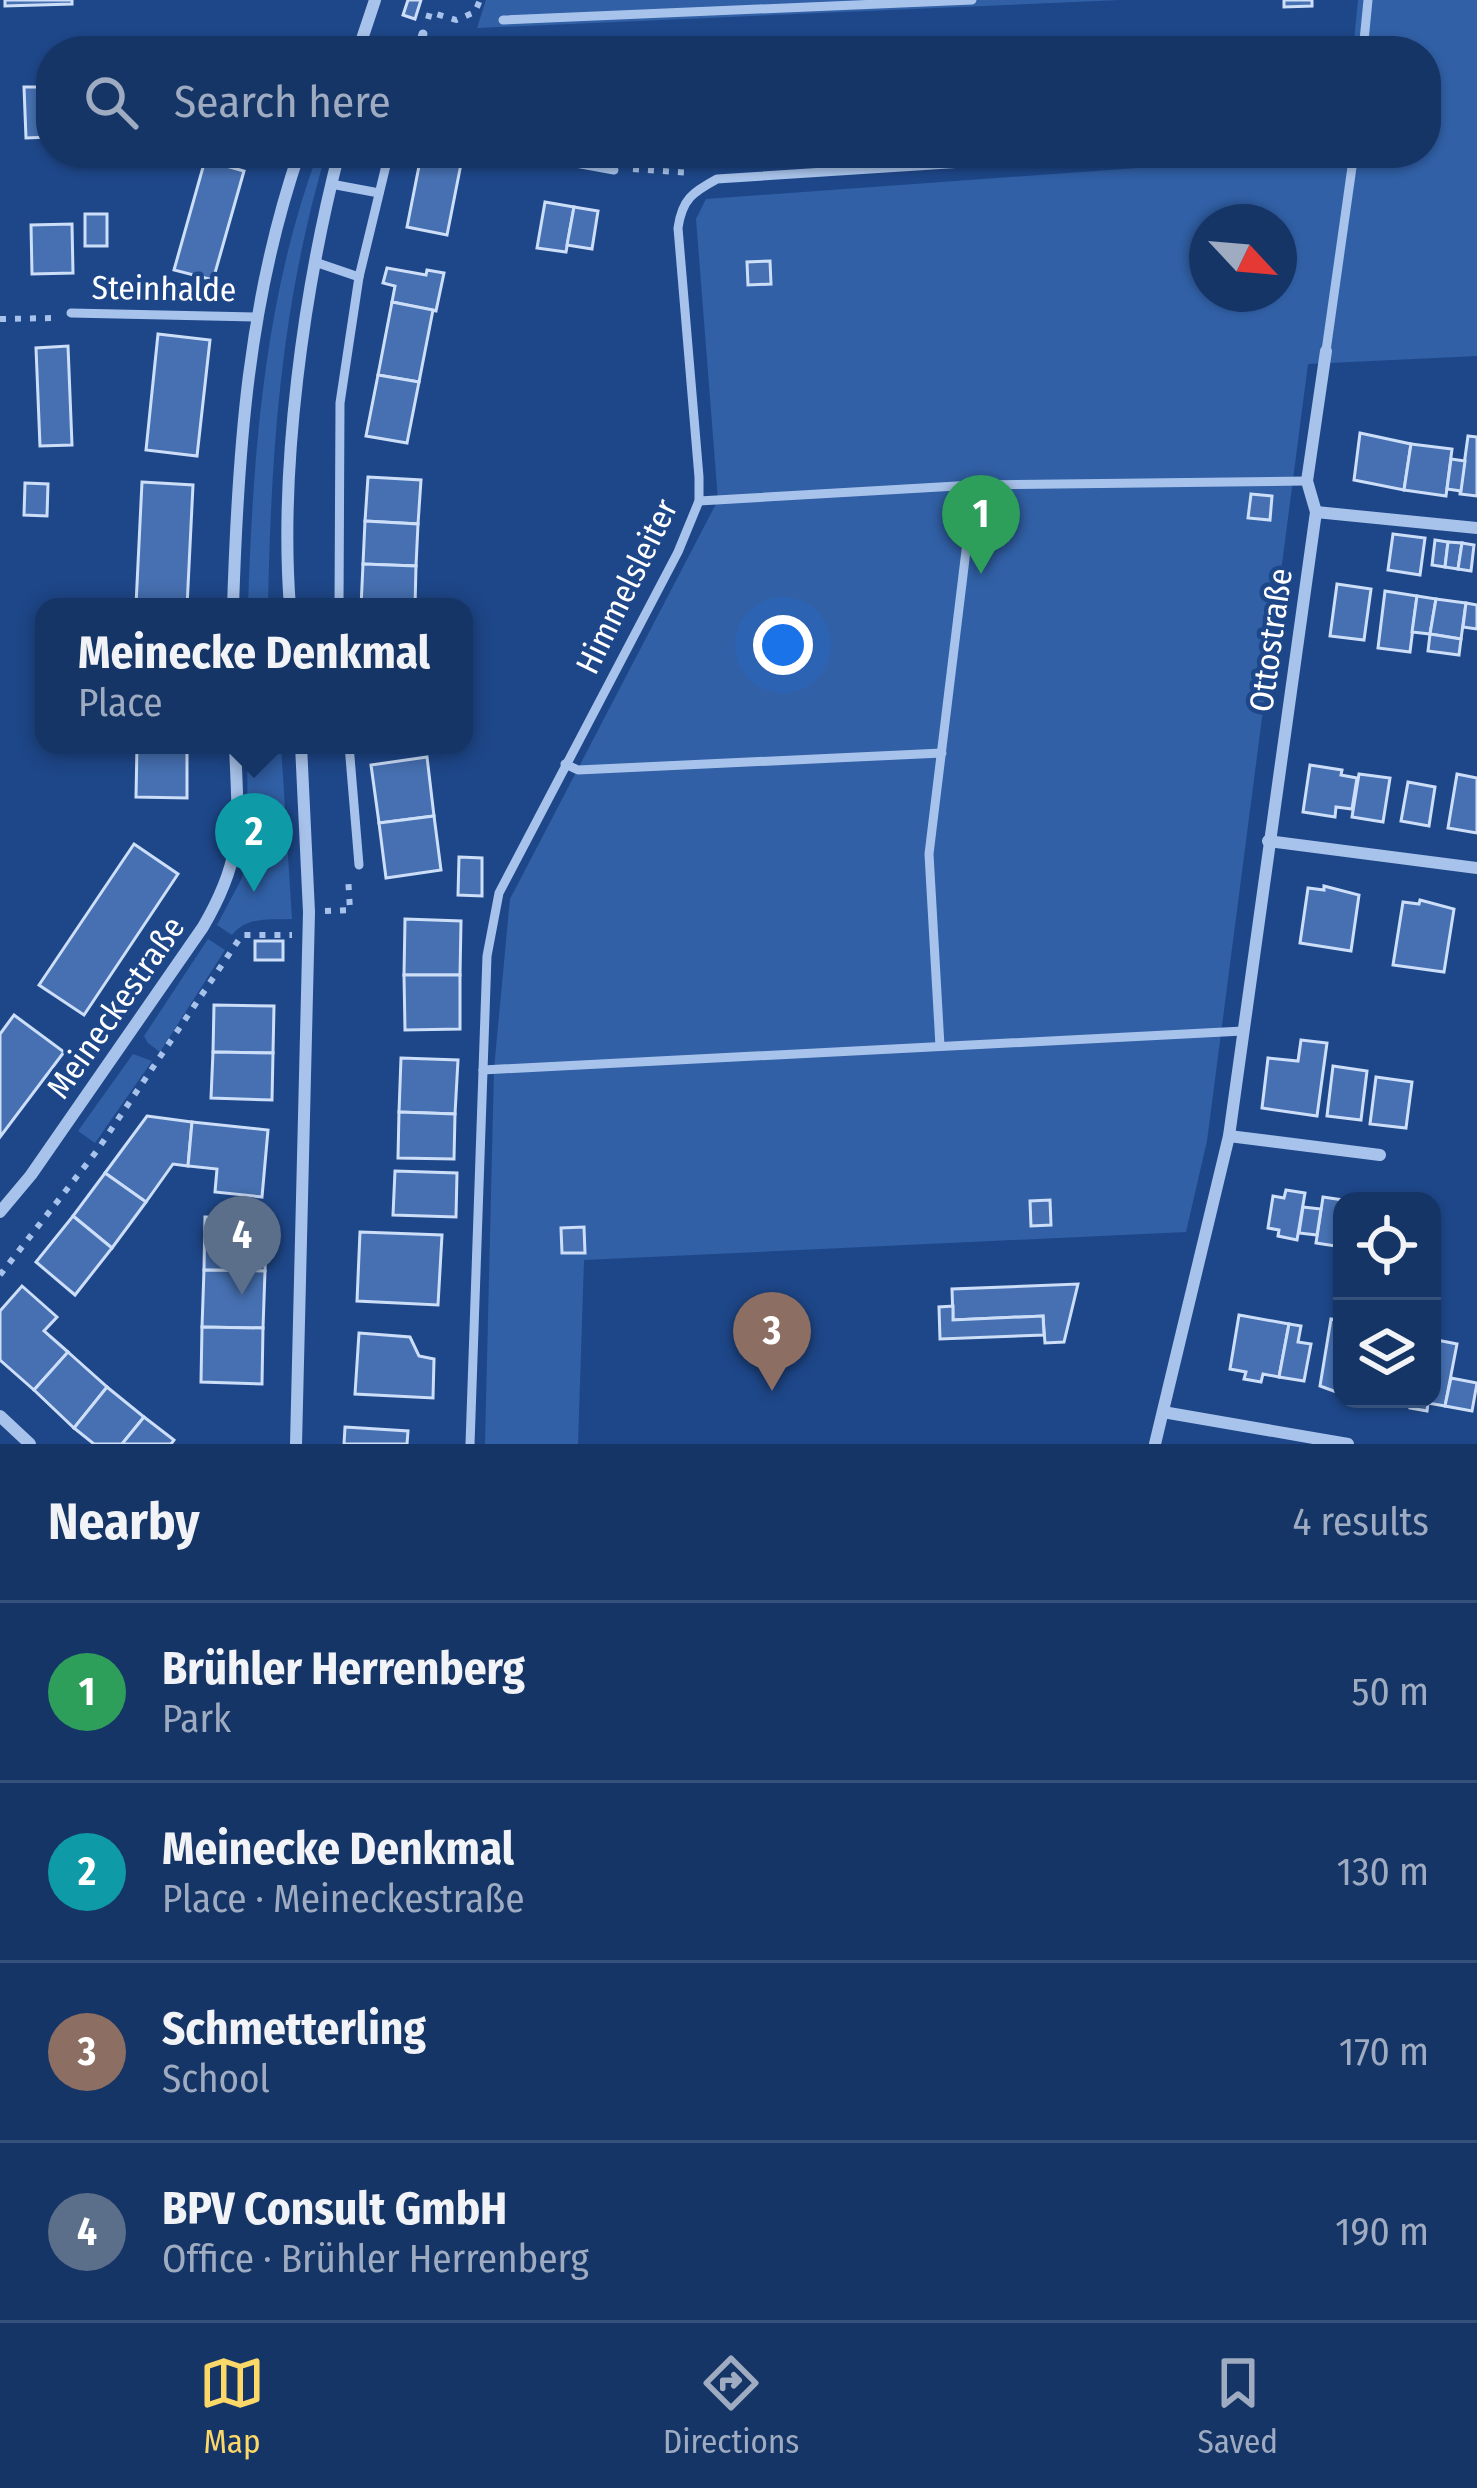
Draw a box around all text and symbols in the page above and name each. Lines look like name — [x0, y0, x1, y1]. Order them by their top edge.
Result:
search box — [36, 36, 1441, 168]
icon: search — [78, 69, 144, 135]
text: Search here — [174, 75, 391, 129]
north arrow — [1189, 204, 1297, 312]
street label: Steinhalde — [91, 268, 237, 310]
pin: 1 — [942, 475, 1020, 574]
street label: Himmelsleiter — [567, 492, 687, 680]
street label: Ottostraße — [1241, 566, 1301, 715]
popup — [35, 598, 473, 754]
your location — [753, 615, 813, 675]
text: Meinecke Denkmal — [78, 626, 430, 680]
text: Place — [78, 680, 162, 726]
pin: 2 — [215, 793, 293, 892]
street label: Meineckestraße — [38, 909, 193, 1106]
map controls — [1333, 1192, 1441, 1408]
button: locate — [1333, 1192, 1441, 1300]
pin: 4 — [203, 1196, 281, 1295]
pin: 3 — [733, 1292, 811, 1391]
button: layers — [1333, 1300, 1441, 1408]
text: Nearby — [48, 1491, 200, 1553]
text: 4 results — [1292, 1499, 1429, 1545]
text: Brühler Herrenberg — [162, 1642, 525, 1696]
text: 1 — [79, 1669, 95, 1715]
text: 50 m — [1352, 1669, 1429, 1715]
text: Park — [162, 1696, 231, 1742]
text: Meinecke Denkmal — [162, 1822, 514, 1876]
text: 2 — [78, 1849, 96, 1895]
text: 130 m — [1337, 1849, 1429, 1895]
text: Place · Meineckestraße — [162, 1876, 525, 1922]
text: Schmetterling — [162, 2002, 426, 2056]
text: 3 — [78, 2029, 96, 2075]
text: 170 m — [1339, 2029, 1429, 2075]
text: School — [162, 2056, 270, 2102]
text: BPV Consult GmbH — [162, 2182, 507, 2236]
text: 4 — [77, 2209, 97, 2255]
text: 190 m — [1335, 2209, 1429, 2255]
text: Office · Brühler Herrenberg — [162, 2236, 589, 2282]
tab: Map — [199, 2350, 265, 2462]
tab: Directions — [663, 2350, 799, 2462]
tab: Saved — [1197, 2350, 1278, 2462]

